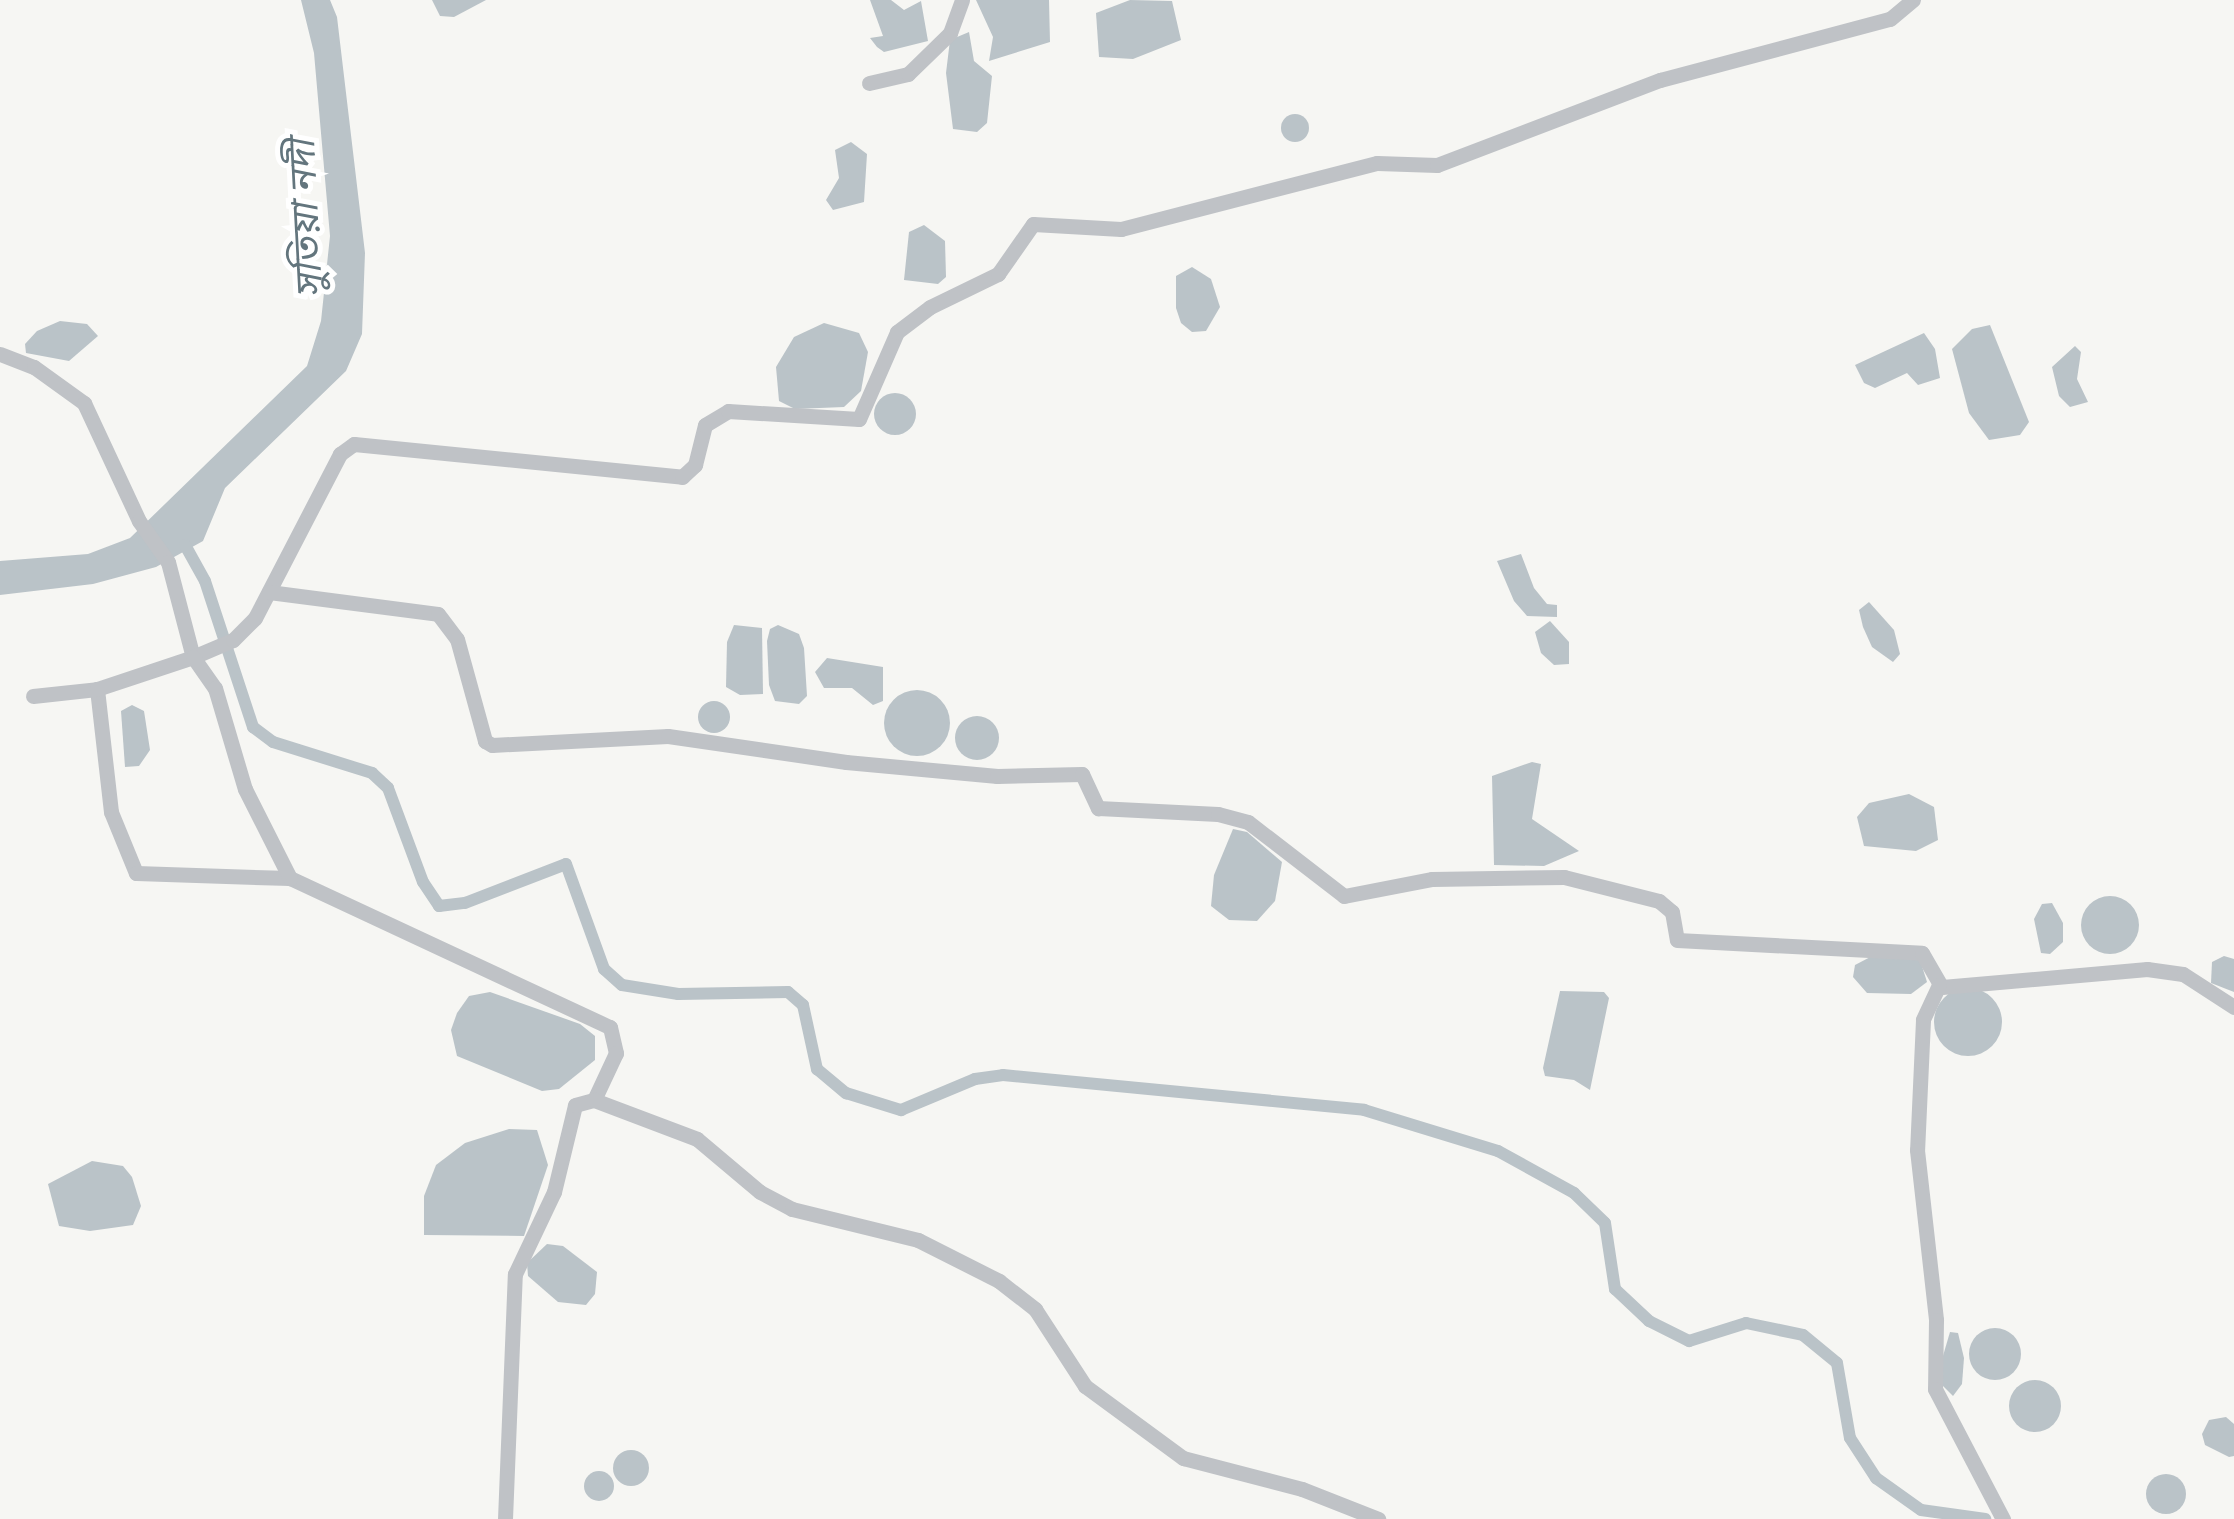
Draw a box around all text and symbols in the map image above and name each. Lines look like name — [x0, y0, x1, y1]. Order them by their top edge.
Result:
water label: সুতিয়া নদী — [277, 139, 331, 299]

